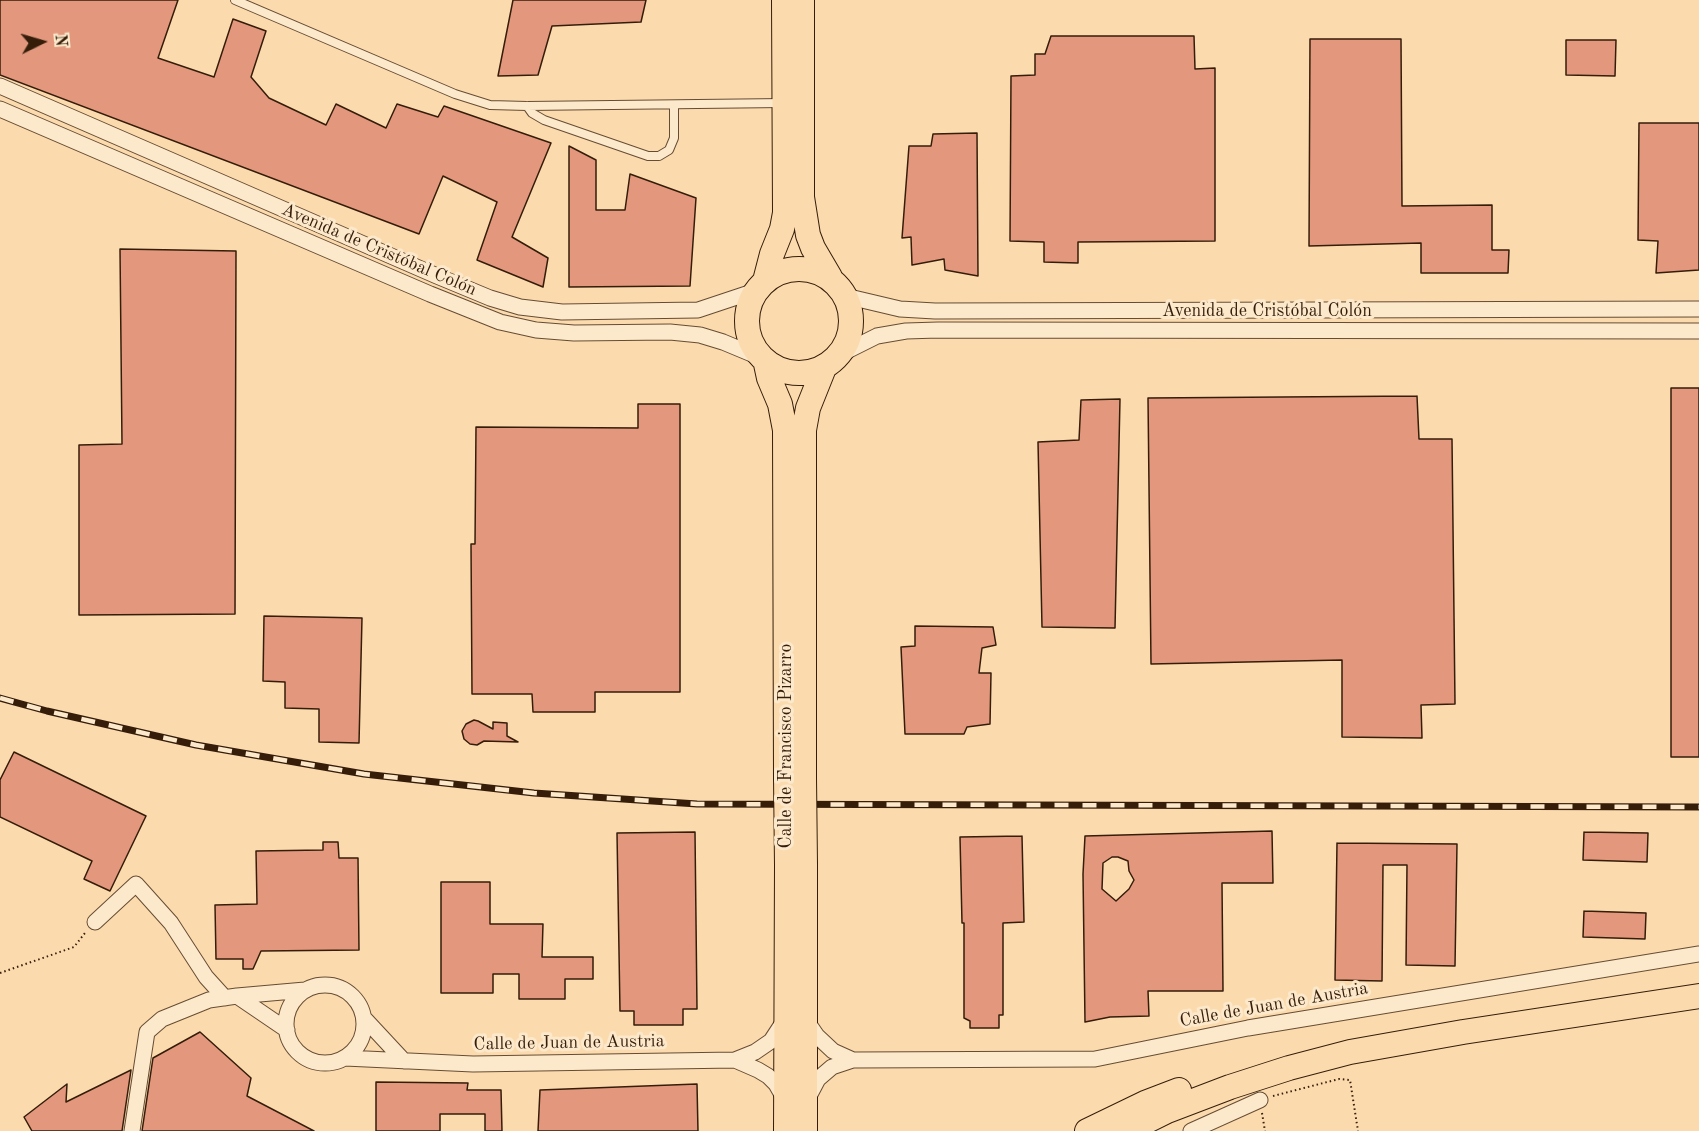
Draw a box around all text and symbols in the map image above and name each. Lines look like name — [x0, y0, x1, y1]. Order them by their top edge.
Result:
north arrow — [12, 12, 72, 72]
text: N — [51, 34, 68, 47]
street label: Avenida de Cristóbal Colón — [278, 199, 480, 301]
street label: Avenida de Cristóbal Colón — [1162, 300, 1372, 322]
street label: Calle de Francisco Pizarro — [775, 644, 797, 848]
street label: Calle de Juan de Austria — [1178, 978, 1370, 1032]
street label: Calle de Juan de Austria — [473, 1031, 665, 1055]

